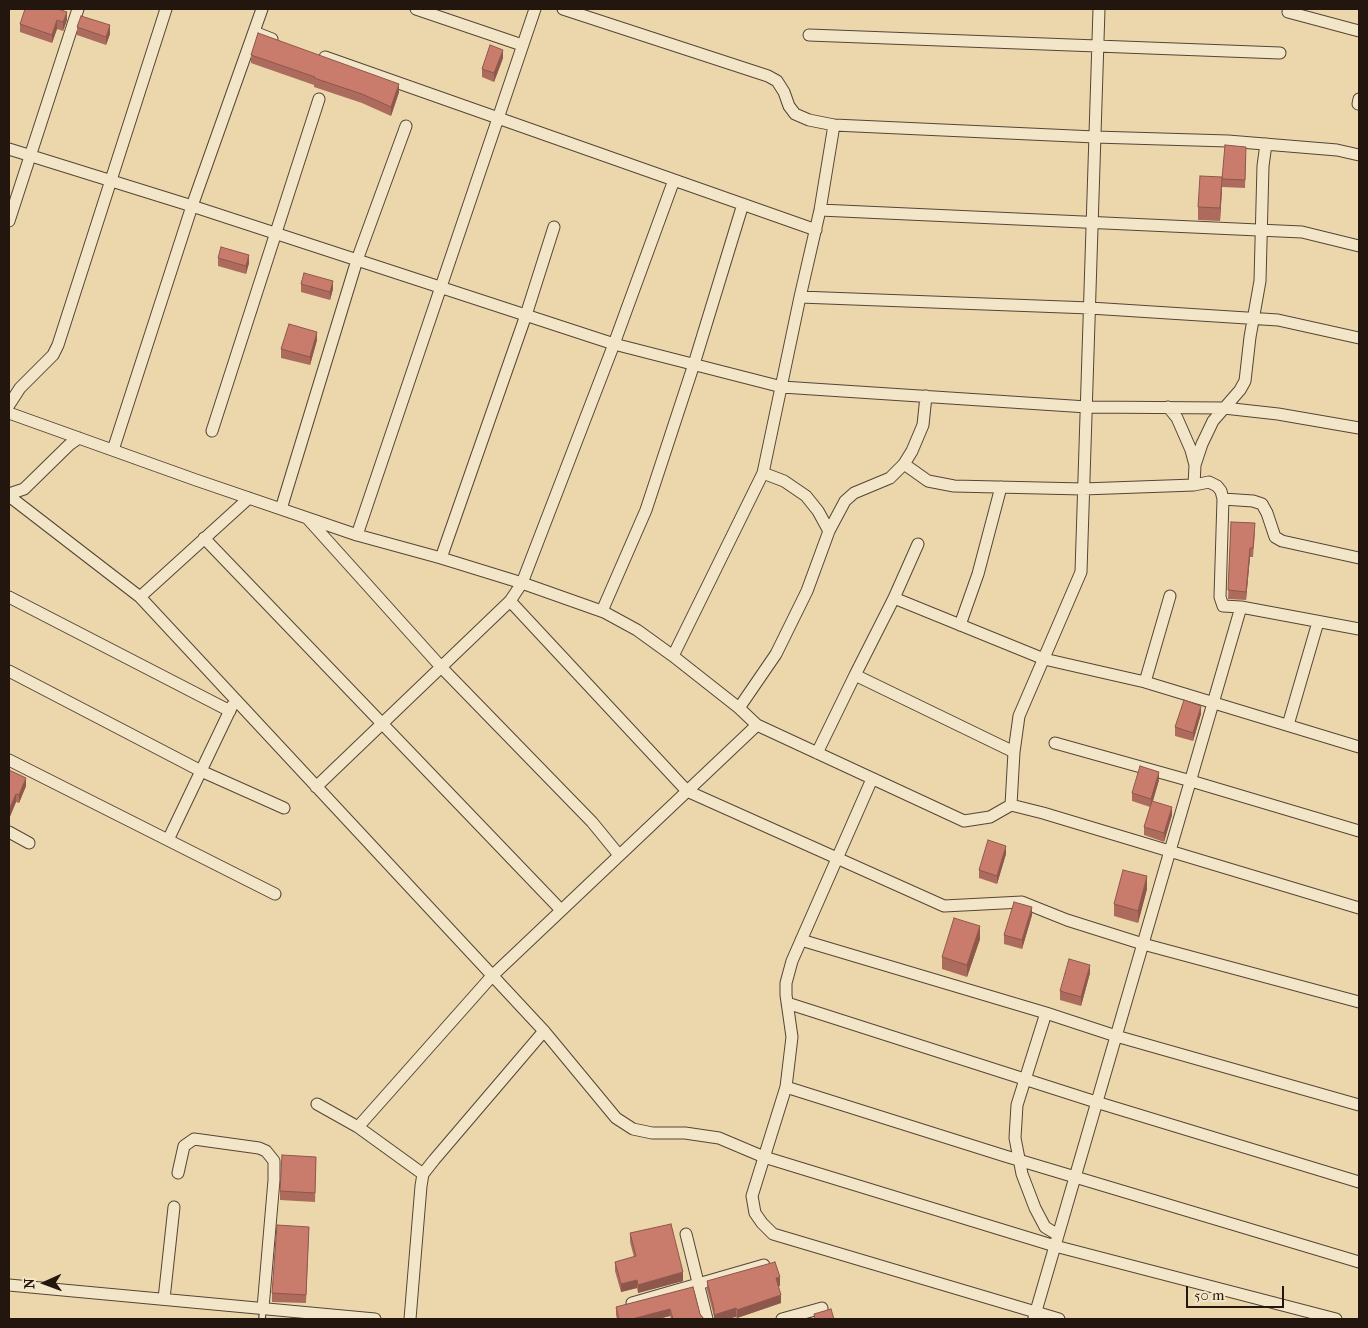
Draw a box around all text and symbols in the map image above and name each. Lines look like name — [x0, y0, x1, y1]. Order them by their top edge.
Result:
north arrow — [20, 1258, 70, 1308]
scale bar — [1188, 1276, 1286, 1308]
text: N — [21, 1278, 38, 1289]
text: 50 m — [1194, 1286, 1224, 1304]

